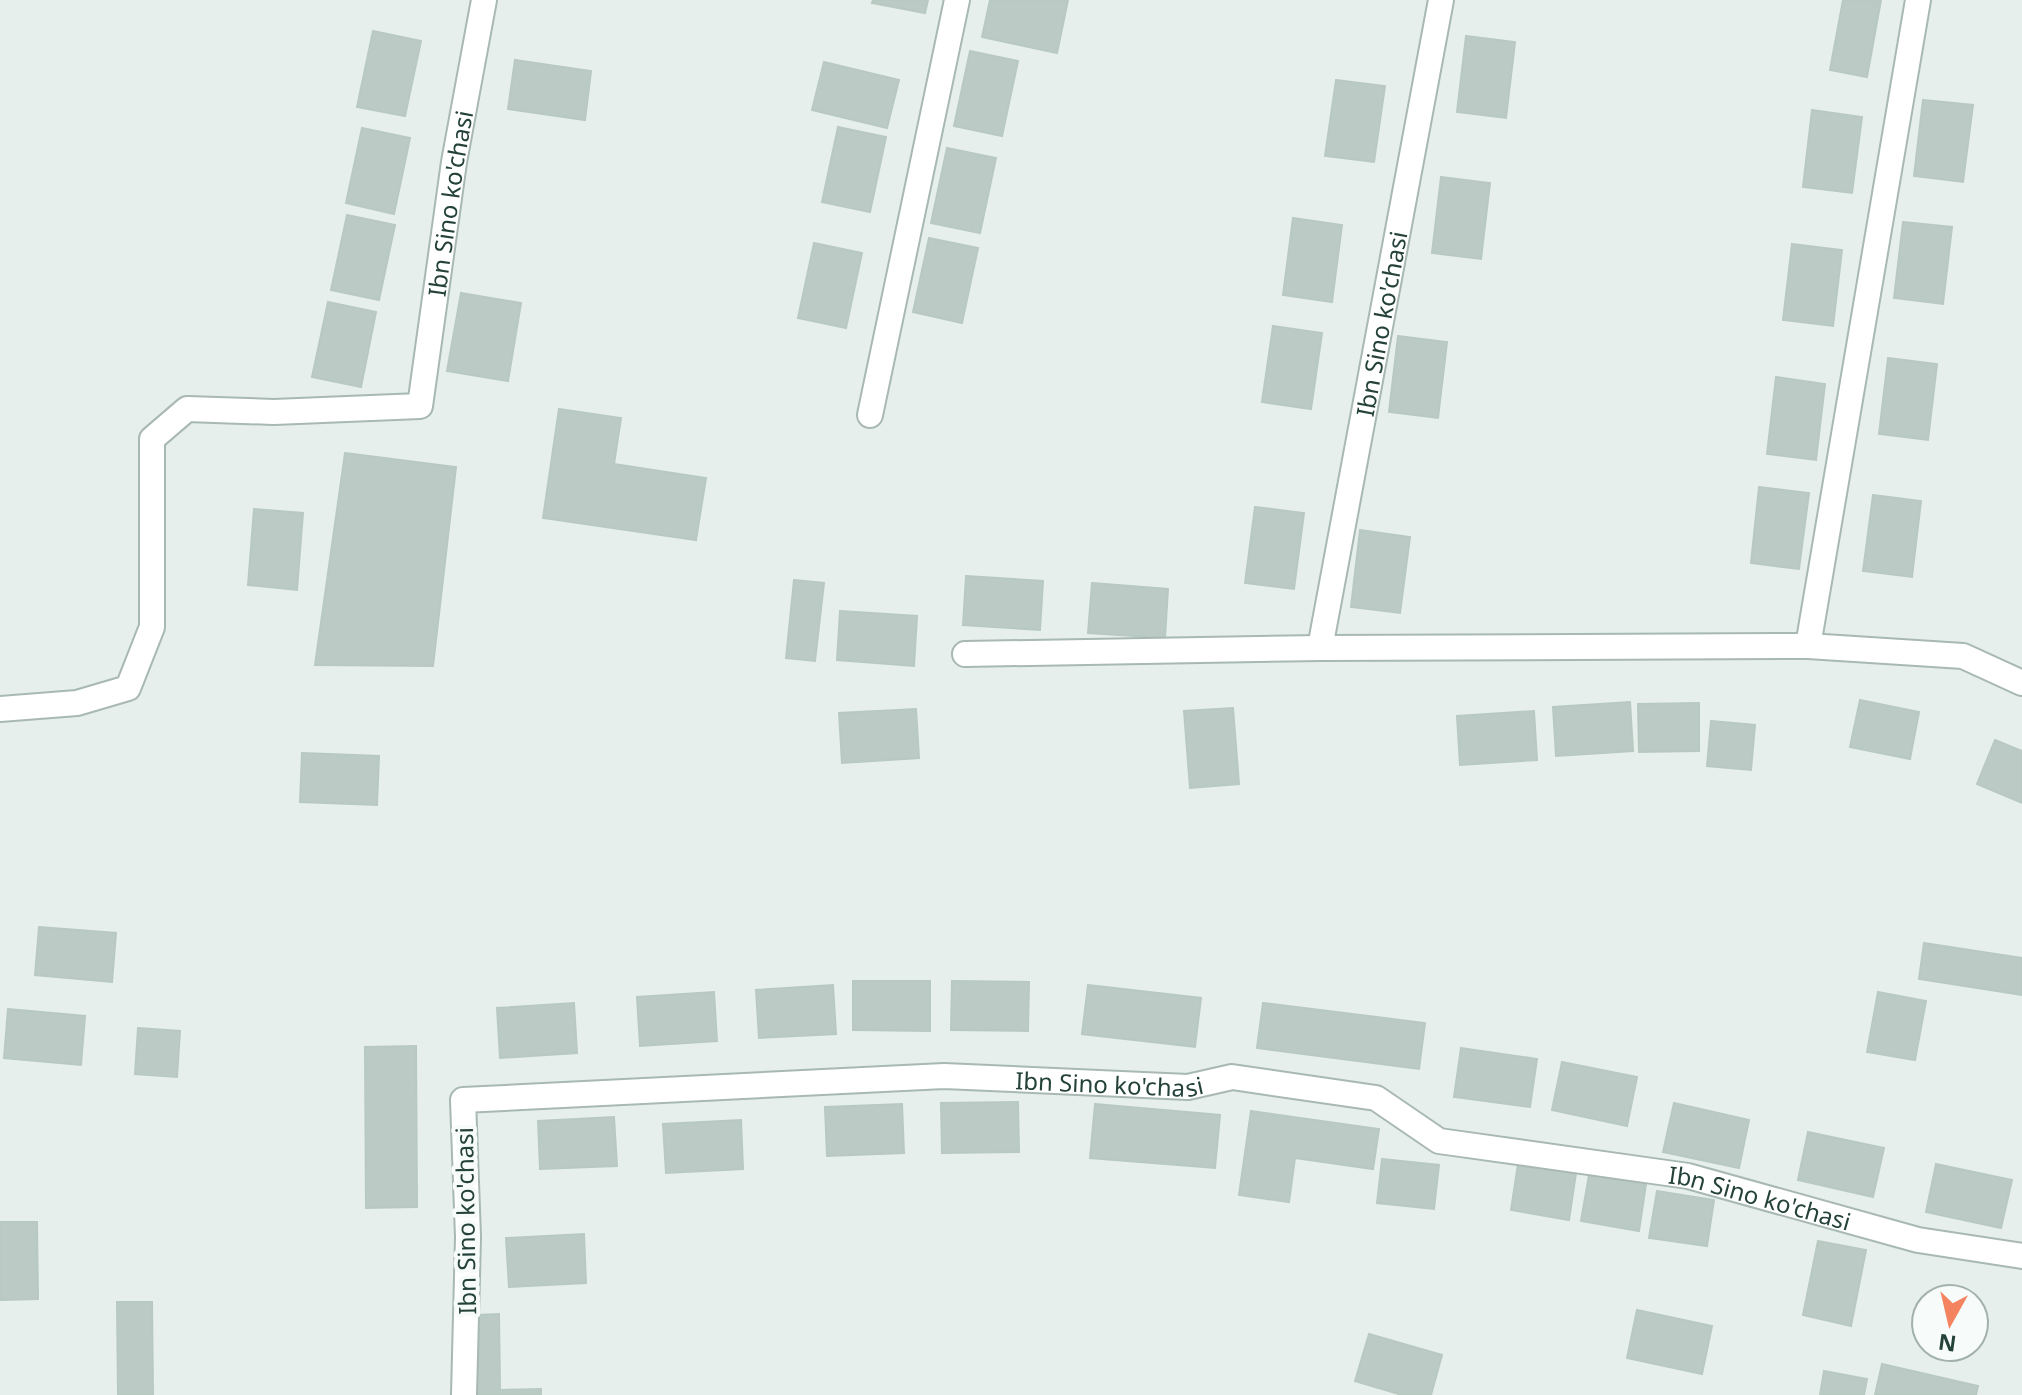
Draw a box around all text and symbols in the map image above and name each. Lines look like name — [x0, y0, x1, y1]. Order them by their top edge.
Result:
street label: Ibn Sino ko'chasi — [419, 108, 480, 298]
street label: Ibn Sino ko'chasi — [1347, 228, 1414, 419]
street label: Ibn Sino ko'chasi — [1015, 1063, 1206, 1104]
street label: Ibn Sino ko'chasi — [447, 1127, 483, 1315]
street label: Ibn Sino ko'chasi — [1667, 1157, 1855, 1237]
north arrow — [1910, 1283, 1990, 1363]
text: N — [1936, 1328, 1958, 1360]

